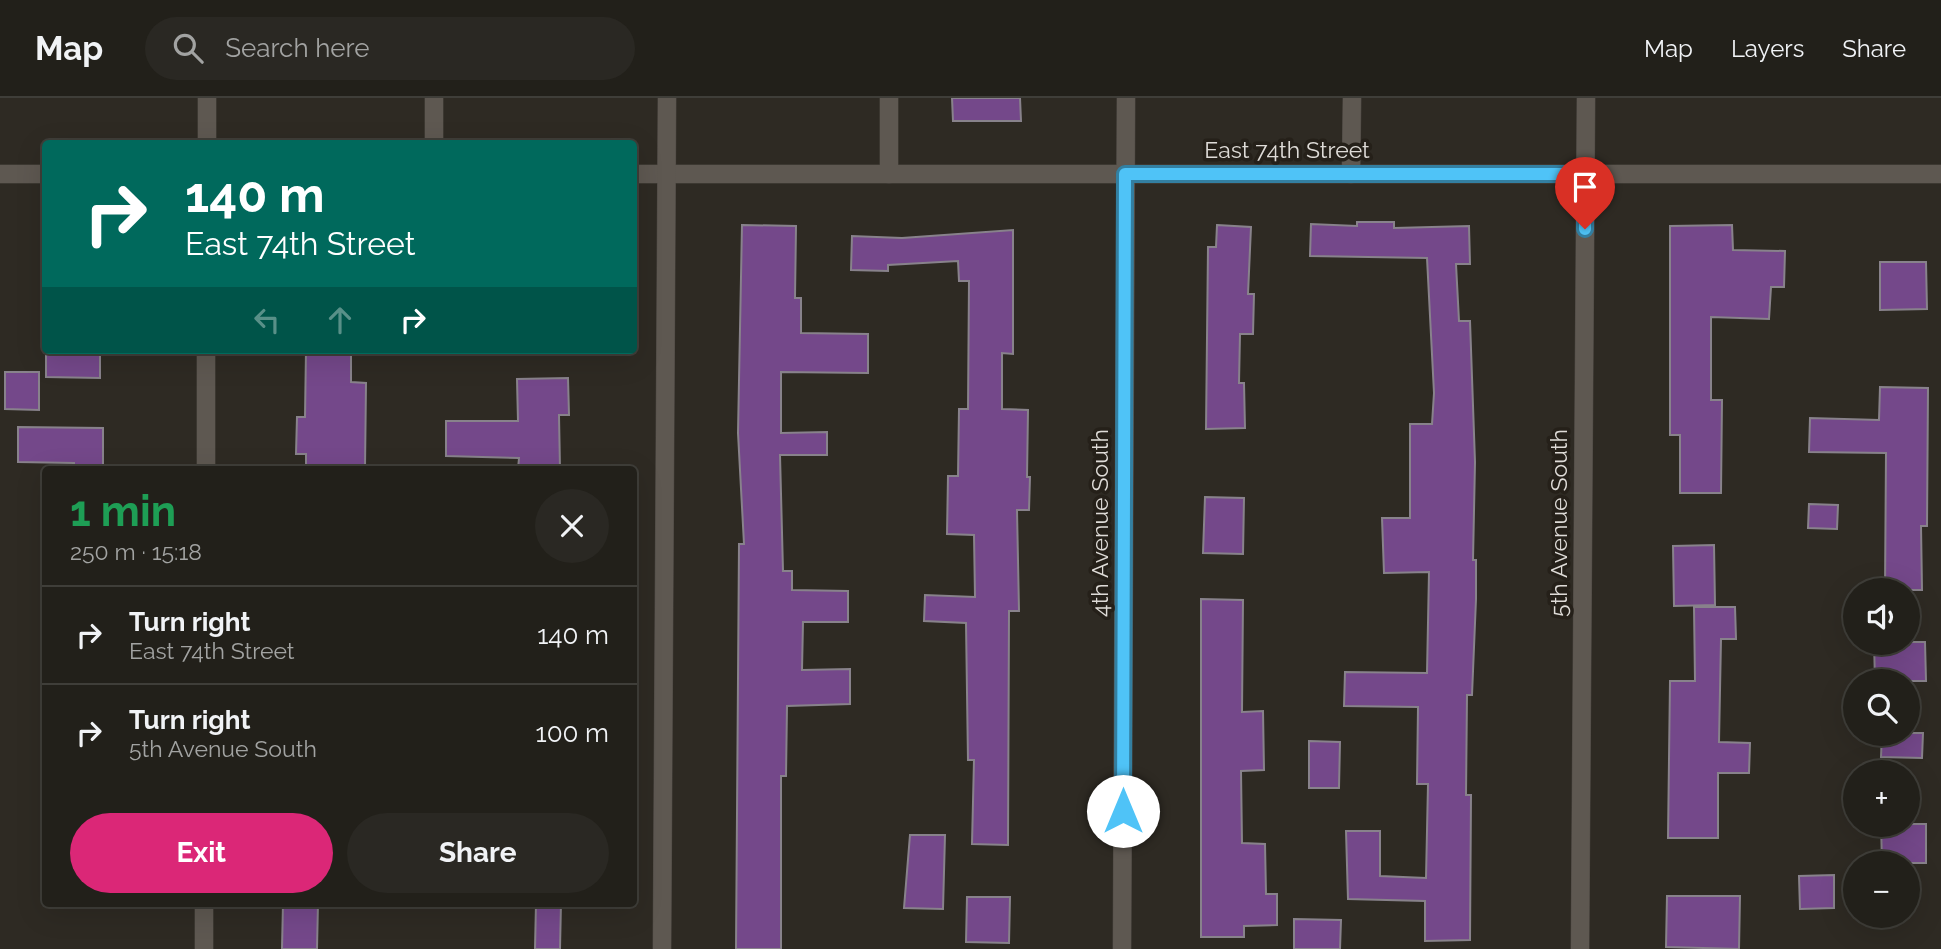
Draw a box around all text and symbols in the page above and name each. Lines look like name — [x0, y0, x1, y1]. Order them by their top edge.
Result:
search box — [145, 17, 635, 80]
text: Map — [35, 29, 103, 68]
icon: search — [169, 29, 207, 67]
text: Search here — [225, 33, 370, 63]
text: Map — [1644, 34, 1693, 63]
text: Layers — [1731, 34, 1804, 63]
text: Share — [1842, 34, 1906, 63]
street label: East 74th Street — [1204, 136, 1370, 163]
pin — [1555, 157, 1615, 229]
text: 140 m — [185, 166, 325, 223]
icon: right — [70, 168, 161, 259]
icon: arrive — [1566, 168, 1604, 206]
text: East 74th Street — [185, 225, 415, 262]
icon: left — [248, 301, 286, 339]
icon: ahead — [321, 301, 359, 339]
icon: right — [394, 301, 432, 339]
street label: 4th Avenue South — [1086, 429, 1113, 617]
street label: 5th Avenue South — [1545, 429, 1572, 617]
text: 1 min — [70, 487, 176, 536]
button: close — [535, 489, 609, 563]
text: 250 m · 15:18 — [70, 538, 202, 565]
map controls — [1843, 578, 1920, 928]
button: sound — [1843, 578, 1920, 655]
text: Turn right — [129, 607, 250, 637]
icon: right — [70, 616, 108, 654]
text: 140 m — [537, 620, 609, 650]
text: East 74th Street — [129, 637, 295, 664]
button: search — [1843, 669, 1920, 746]
text: Turn right — [129, 705, 250, 735]
icon: right — [70, 714, 108, 752]
text: 100 m — [536, 718, 609, 748]
text: 5th Avenue South — [129, 735, 317, 762]
button: + — [1843, 760, 1920, 837]
position arrow — [1086, 774, 1160, 848]
button: Exit — [70, 813, 333, 893]
button: Share — [347, 813, 609, 893]
button: − — [1843, 851, 1920, 928]

